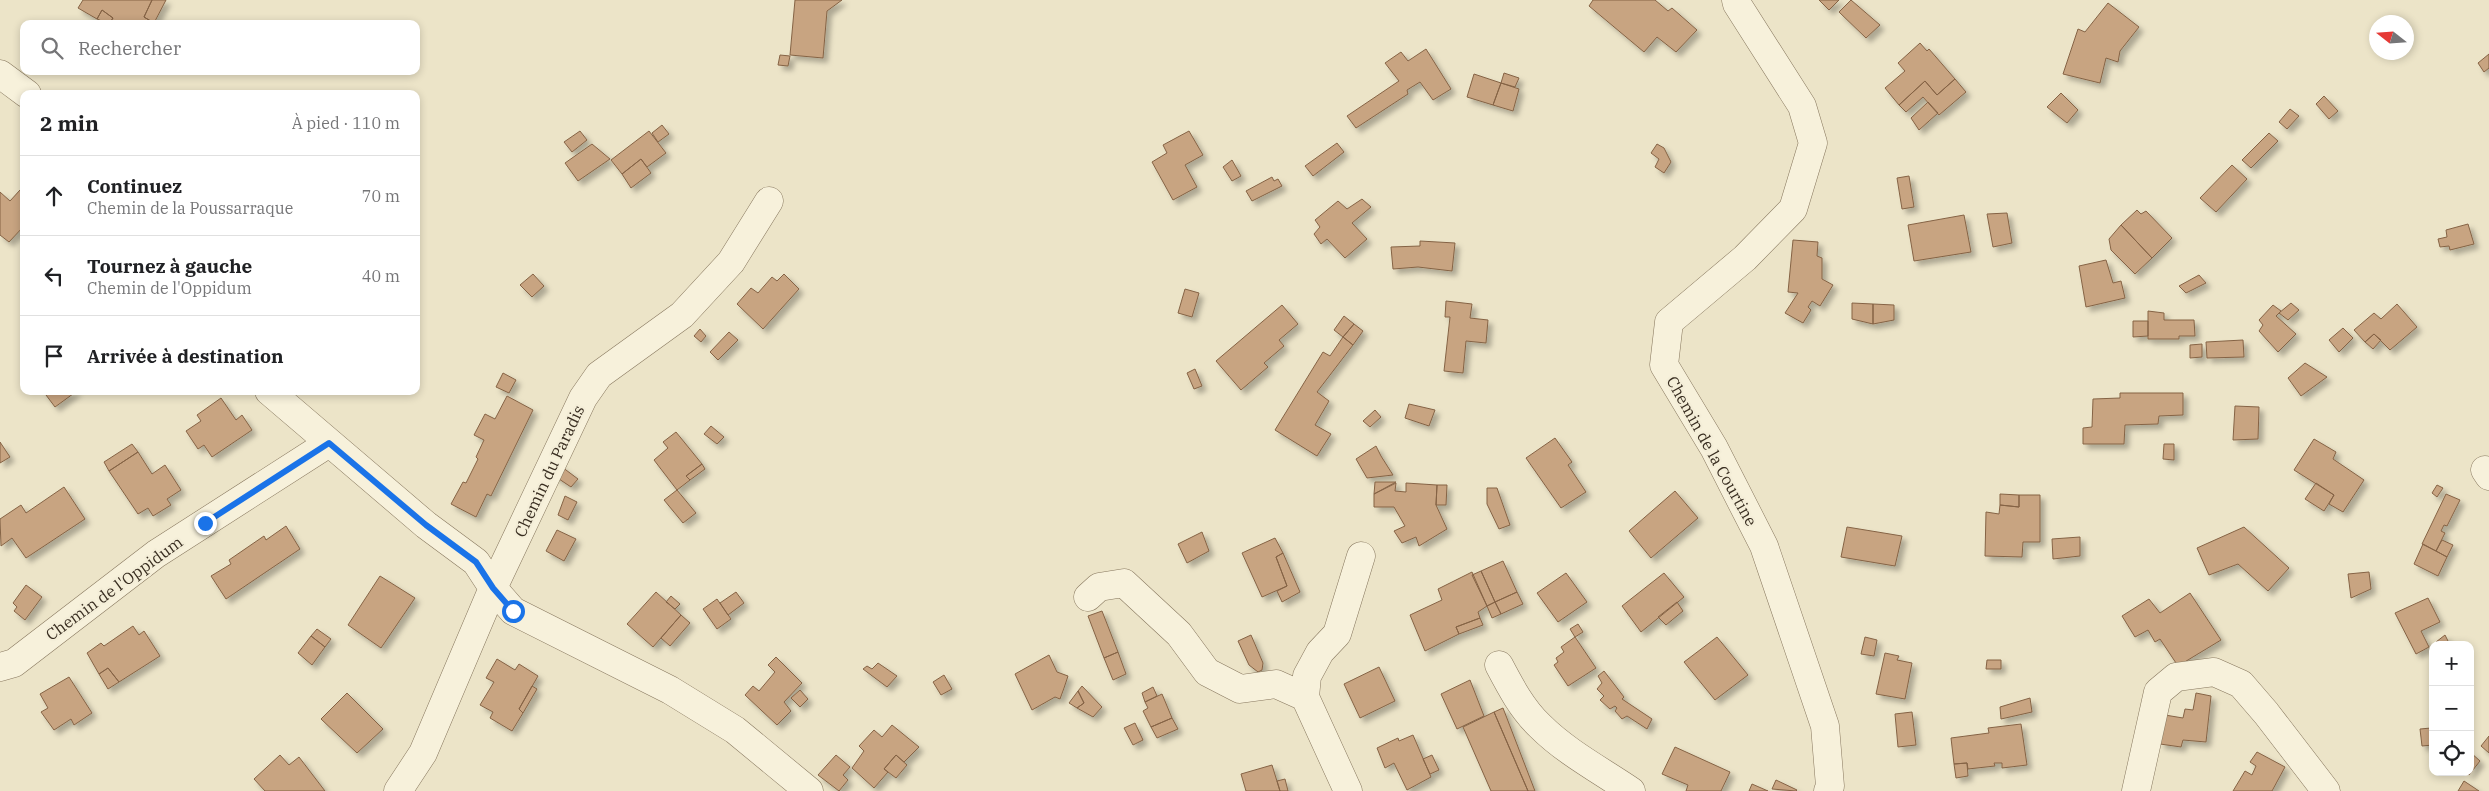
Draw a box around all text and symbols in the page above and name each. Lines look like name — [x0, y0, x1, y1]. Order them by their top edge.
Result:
north arrow — [2369, 15, 2414, 60]
search box — [20, 20, 420, 75]
icon: search — [38, 34, 66, 62]
text: Rechercher — [78, 36, 181, 60]
text: 2 min — [40, 109, 99, 137]
text: À pied · 110 m — [292, 113, 400, 133]
text: Continuez — [87, 174, 182, 198]
icon: ahead — [40, 182, 68, 210]
text: 70 m — [362, 186, 400, 206]
text: Chemin de la Poussarraque — [87, 198, 293, 218]
text: Tournez à gauche — [87, 254, 252, 278]
icon: left — [40, 262, 68, 290]
text: 40 m — [362, 266, 400, 286]
text: Chemin de l'Oppidum — [87, 278, 252, 298]
icon: arrive — [40, 342, 68, 370]
text: Arrivée à destination — [87, 344, 284, 368]
street label: Chemin de la Courtine — [1662, 373, 1762, 529]
street label: Chemin du Paradis — [510, 402, 588, 540]
route end — [194, 512, 217, 535]
street label: Chemin de l'Oppidum — [42, 532, 186, 644]
route start — [502, 600, 525, 623]
map controls — [2429, 641, 2474, 776]
button: + — [2429, 641, 2474, 686]
button: − — [2429, 686, 2474, 731]
button: locate — [2429, 731, 2474, 776]

